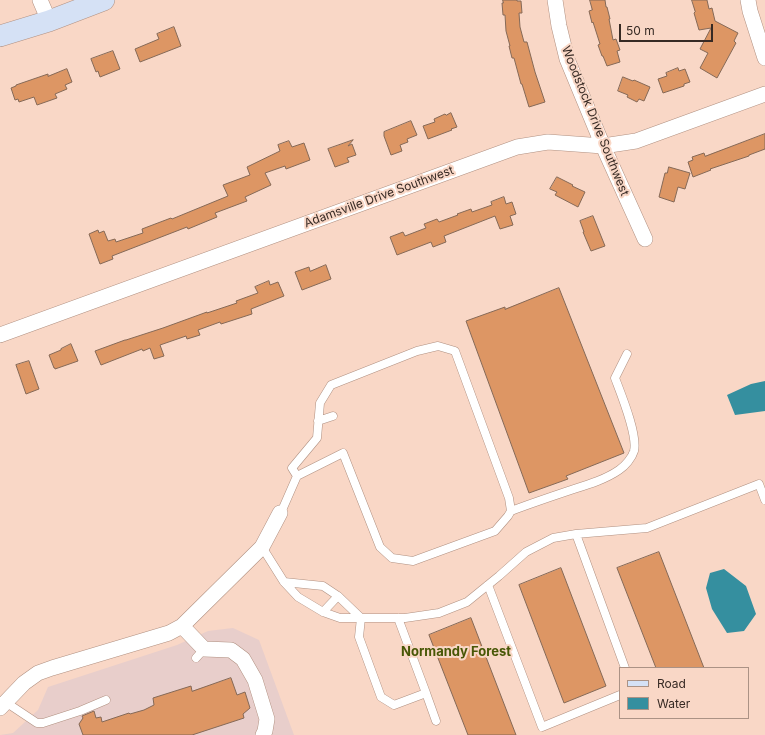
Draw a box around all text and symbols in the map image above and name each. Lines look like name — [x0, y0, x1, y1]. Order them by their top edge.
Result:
scale bar — [621, 16, 715, 42]
text: 50 m — [626, 23, 655, 38]
street label: Woodstock Drive Southwest — [558, 44, 632, 198]
street label: Adamsville Drive Southwest — [302, 163, 456, 231]
district label: Normandy Forest — [401, 644, 511, 660]
legend — [619, 667, 749, 719]
text: Road — [657, 676, 686, 691]
text: Water — [657, 696, 690, 711]

